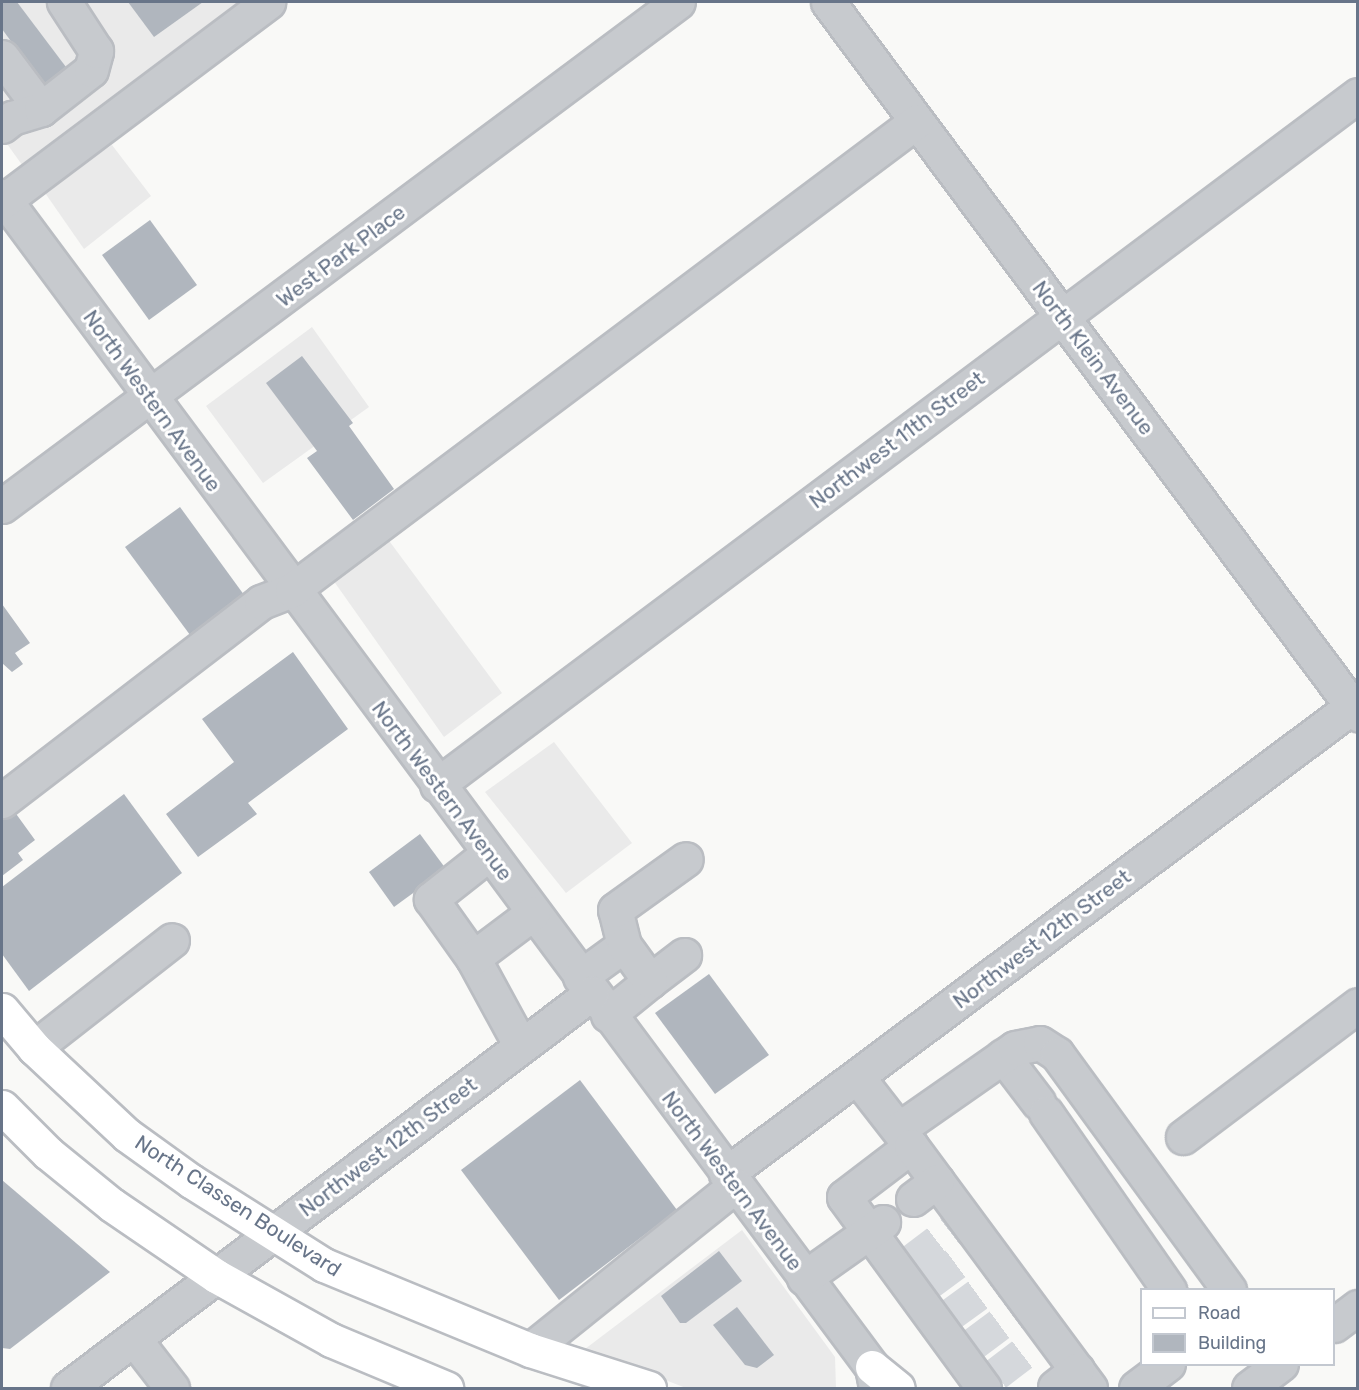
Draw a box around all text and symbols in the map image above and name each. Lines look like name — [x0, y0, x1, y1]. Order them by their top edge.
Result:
street label: West Park Place — [272, 199, 410, 313]
street label: North Klein Avenue — [1027, 276, 1159, 440]
street label: North Western Avenue — [77, 305, 227, 497]
street label: Northwest 11th Street — [804, 366, 990, 514]
street label: North Western Avenue — [366, 696, 518, 886]
street label: Northwest 12th Street — [948, 864, 1136, 1014]
street label: Northwest 12th Street — [294, 1072, 482, 1222]
street label: North Western Avenue — [656, 1086, 808, 1276]
street label: North Classen Boulevard — [130, 1130, 346, 1282]
legend — [1140, 1288, 1335, 1366]
text: Road — [1198, 1302, 1241, 1324]
text: Building — [1198, 1332, 1266, 1354]

